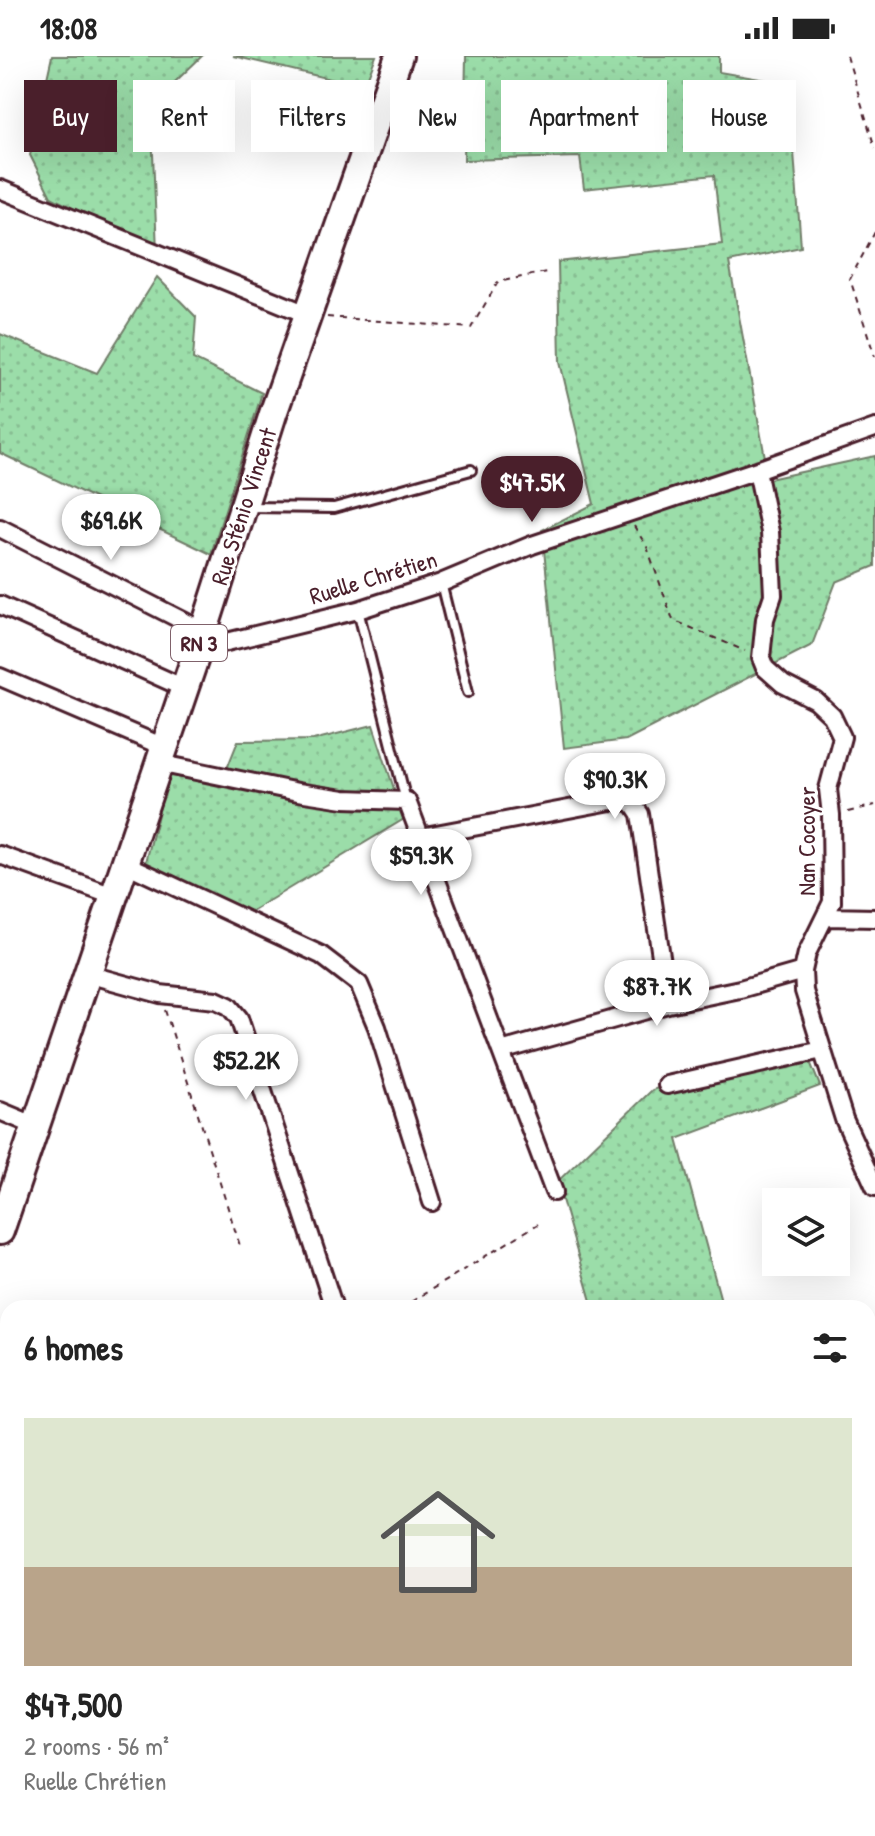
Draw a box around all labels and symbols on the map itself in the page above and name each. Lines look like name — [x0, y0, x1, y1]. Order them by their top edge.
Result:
street label: Rue Sténio Vincent — [203, 423, 284, 589]
pin: $47.5K — [467, 456, 597, 524]
pin: $69.6K — [46, 494, 176, 562]
street label: Ruelle Chrétien — [305, 542, 441, 612]
road number: RN 3 — [171, 625, 227, 661]
pin: $90.3K — [550, 753, 680, 821]
street label: Nan Cocoyer — [790, 786, 822, 896]
pin: $59.3K — [356, 829, 486, 897]
pin: $87.7K — [592, 960, 722, 1028]
pin: $52.2K — [181, 1034, 311, 1102]

